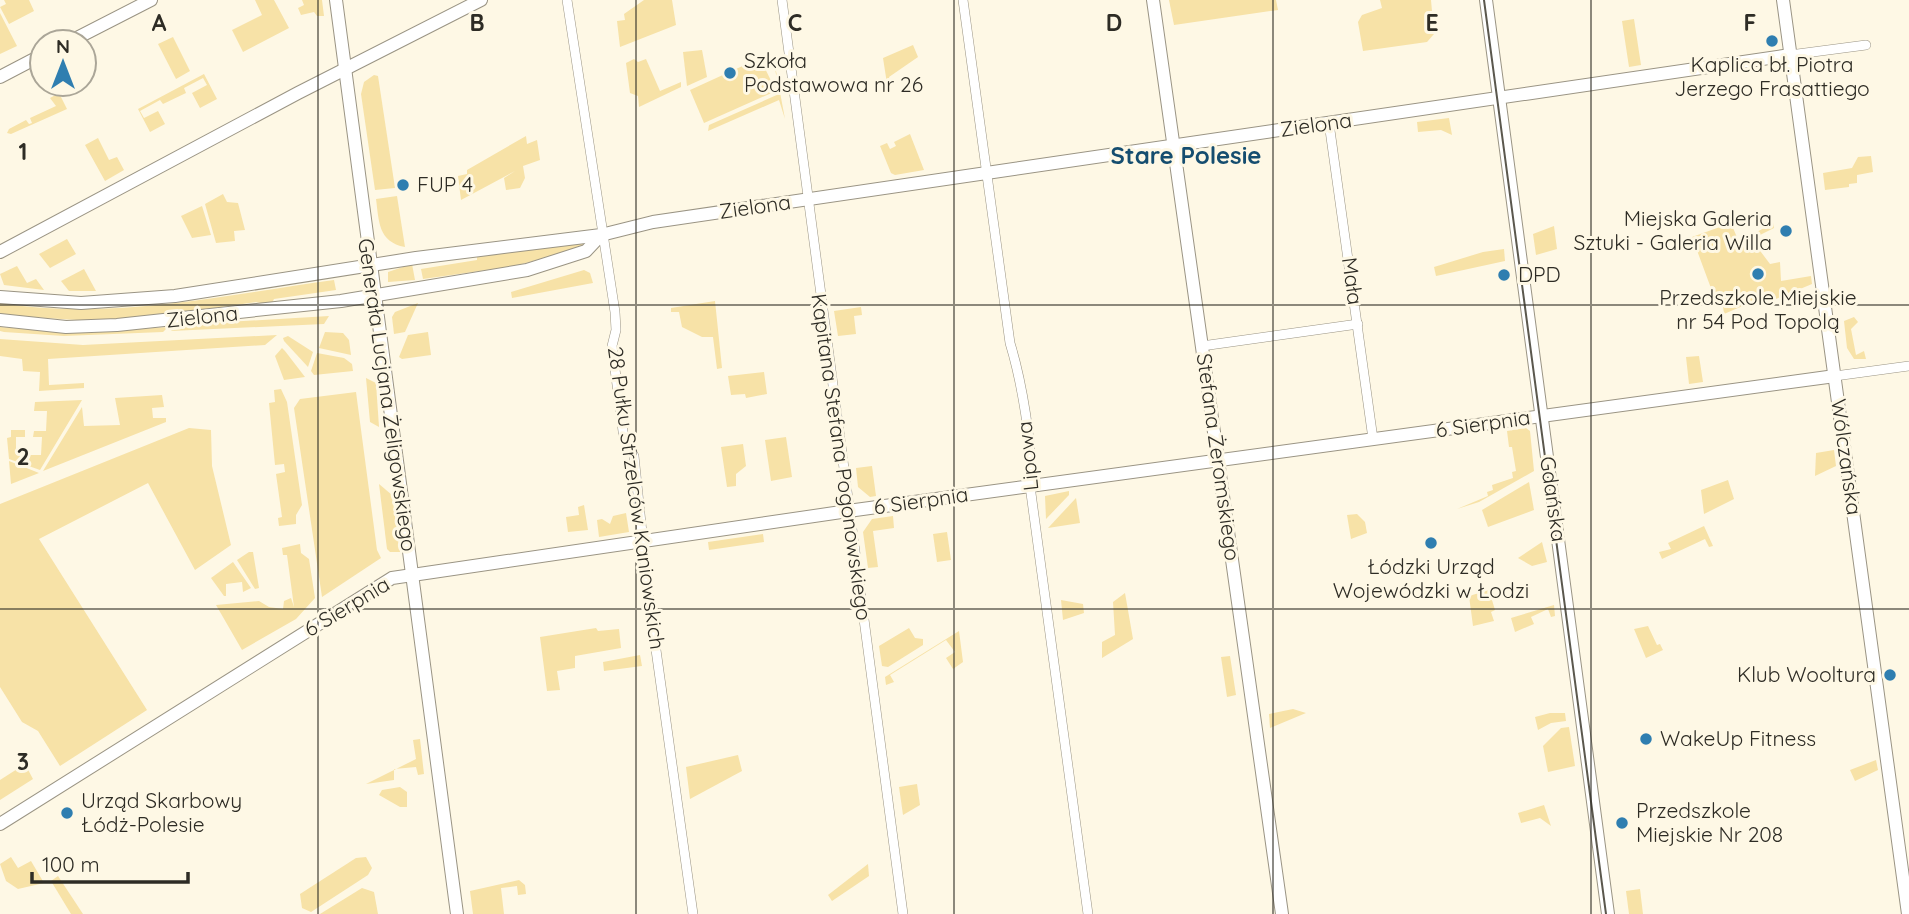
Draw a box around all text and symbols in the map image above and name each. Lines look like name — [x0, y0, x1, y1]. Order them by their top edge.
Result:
text: A — [152, 8, 167, 37]
text: B — [469, 8, 485, 37]
text: C — [788, 8, 802, 37]
text: D — [1106, 8, 1122, 37]
text: E — [1425, 8, 1439, 37]
text: F — [1744, 8, 1756, 37]
north arrow — [28, 28, 98, 98]
marker: Kaplica bł. Piotra Jerzego Frasattiego — [1764, 33, 1780, 49]
text: N — [56, 34, 70, 58]
place label: Szkoła Podstawowa nr 26 — [744, 47, 923, 97]
place label: Kaplica bł. Piotra Jerzego Frasattiego — [1674, 51, 1870, 101]
marker: Szkoła Podstawowa nr 26 — [722, 65, 738, 81]
street label: Zielona — [1278, 106, 1353, 142]
text: 1 — [19, 137, 27, 166]
district label: Stare Polesie — [1111, 140, 1261, 170]
place label: FUP 4 — [417, 171, 473, 197]
marker: FUP 4 — [395, 177, 411, 193]
street label: Zielona — [717, 188, 792, 224]
place label: Miejska Galeria Sztuki - Galeria Willa — [1573, 205, 1772, 255]
marker: Miejska Galeria Sztuki - Galeria Willa — [1778, 223, 1794, 239]
street label: Generała Lucjana Żeligowskiego — [353, 237, 423, 553]
street label: Mała — [1337, 255, 1369, 306]
place label: DPD — [1518, 261, 1561, 287]
marker: Przedszkole Miejskie nr 54 Pod Topolą — [1750, 266, 1766, 282]
marker: DPD — [1496, 267, 1512, 283]
place label: Przedszkole Miejskie nr 54 Pod Topolą — [1659, 284, 1857, 334]
street label: Kapitana Stefana Pogonowskiego — [806, 292, 878, 622]
street label: Zielona — [165, 299, 239, 333]
street label: 28 Pułku Strzelców Kaniowskich — [603, 345, 671, 651]
street label: Stefana Żeromskiego — [1192, 352, 1246, 562]
street label: Wólczańska — [1826, 397, 1868, 517]
street label: 6 Sierpnia — [1434, 403, 1532, 443]
street label: Lipowa — [1010, 420, 1044, 492]
text: 2 — [16, 442, 30, 471]
street label: Gdańska — [1535, 455, 1573, 543]
street label: 6 Sierpnia — [872, 480, 970, 520]
marker: Łódzki Urząd Wojewódzki w Łodzi — [1423, 535, 1439, 551]
place label: Łódzki Urząd Wojewódzki w Łodzi — [1333, 553, 1529, 603]
street label: 6 Sierpnia — [299, 570, 394, 642]
place label: Klub Wooltura — [1737, 661, 1876, 687]
marker: Klub Wooltura — [1882, 667, 1898, 683]
place label: WakeUp Fitness — [1660, 725, 1816, 751]
marker: WakeUp Fitness — [1638, 731, 1654, 747]
text: 3 — [17, 747, 29, 776]
place label: Urząd Skarbowy Łódż-Polesie — [81, 787, 242, 837]
place label: Przedszkole Miejskie Nr 208 — [1636, 797, 1783, 847]
marker: Urząd Skarbowy Łódż-Polesie — [59, 805, 75, 821]
marker: Przedszkole Miejskie Nr 208 — [1614, 815, 1630, 831]
scale bar — [32, 841, 187, 885]
text: 100 m — [42, 851, 100, 877]

